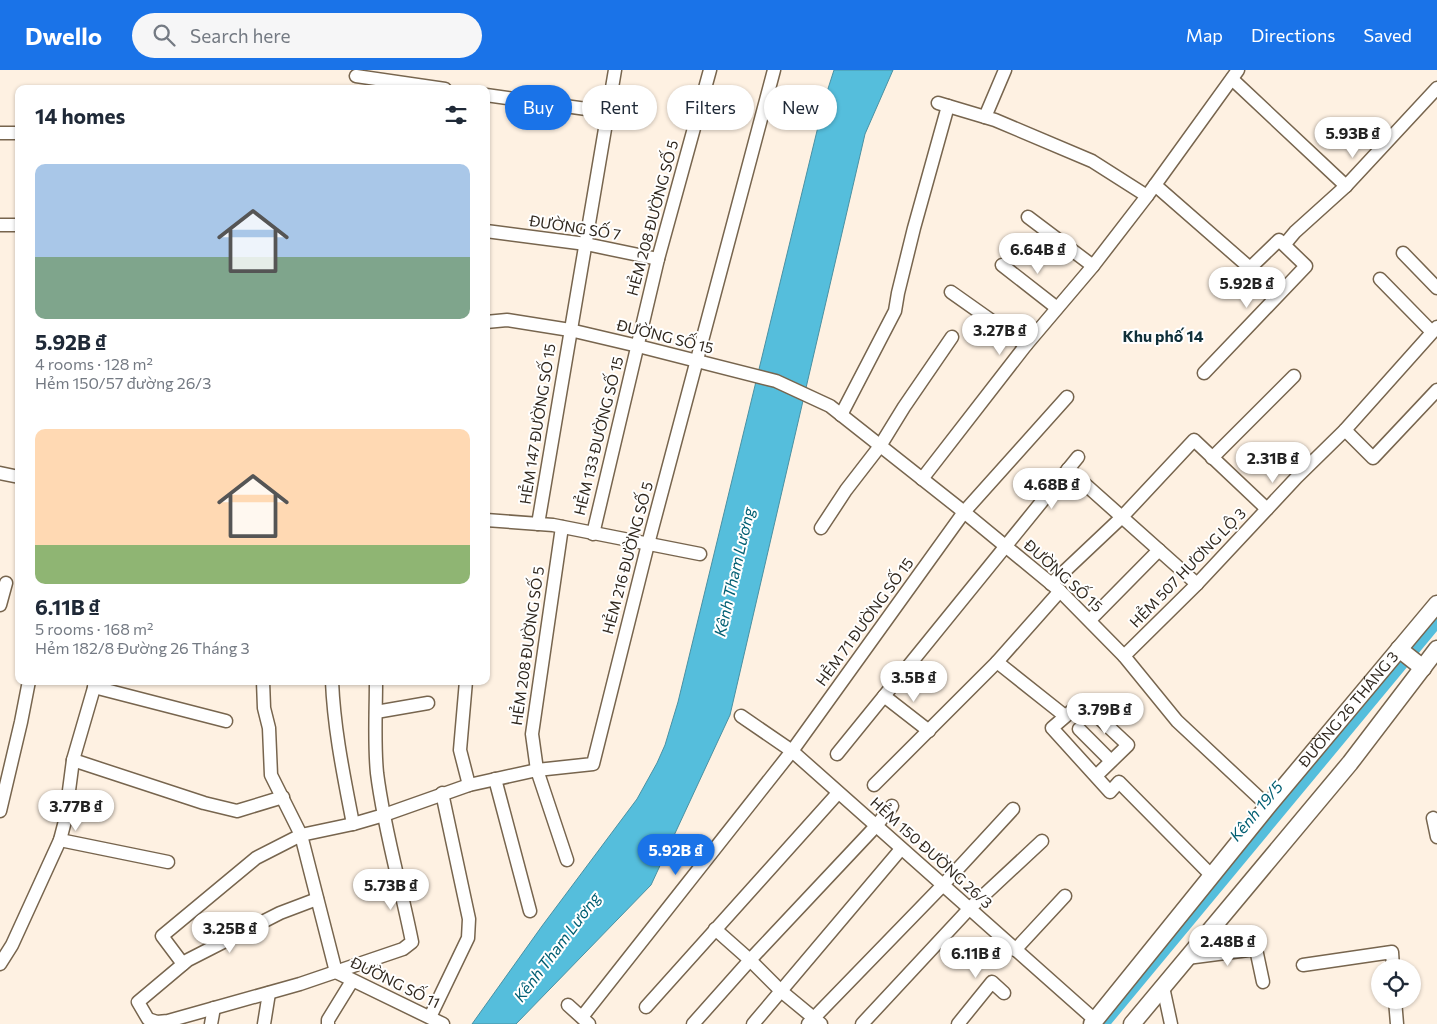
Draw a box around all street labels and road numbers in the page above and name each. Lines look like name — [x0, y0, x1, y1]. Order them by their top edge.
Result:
street label: HẺM 208 ĐƯỜNG SỐ 5 — [620, 137, 681, 297]
street label: ĐƯỜNG SỐ 7 — [527, 208, 623, 243]
street label: ĐƯỜNG SỐ 15 — [614, 312, 716, 357]
street label: HẺM 147 ĐƯỜNG SỐ 15 — [512, 342, 559, 506]
street label: HẺM 133 ĐƯỜNG SỐ 15 — [567, 354, 626, 517]
street label: HẺM 216 ĐƯỜNG SỐ 5 — [595, 479, 656, 636]
street label: HẺM 507 HƯƠNG LỘ 3 — [1125, 503, 1249, 631]
street label: ĐƯỜNG SỐ 15 — [1020, 532, 1109, 615]
street label: HẺM 71 ĐƯỜNG SỐ 15 — [809, 552, 917, 689]
street label: HẺM 208 ĐƯỜNG SỐ 5 — [504, 565, 547, 726]
street label: ĐƯỜNG 26 THÁNG 3 — [1294, 647, 1402, 771]
street label: HẺM 150 ĐƯỜNG 26/3 — [867, 792, 997, 912]
street label: ĐƯỜNG SỐ 11 — [347, 950, 444, 1011]

